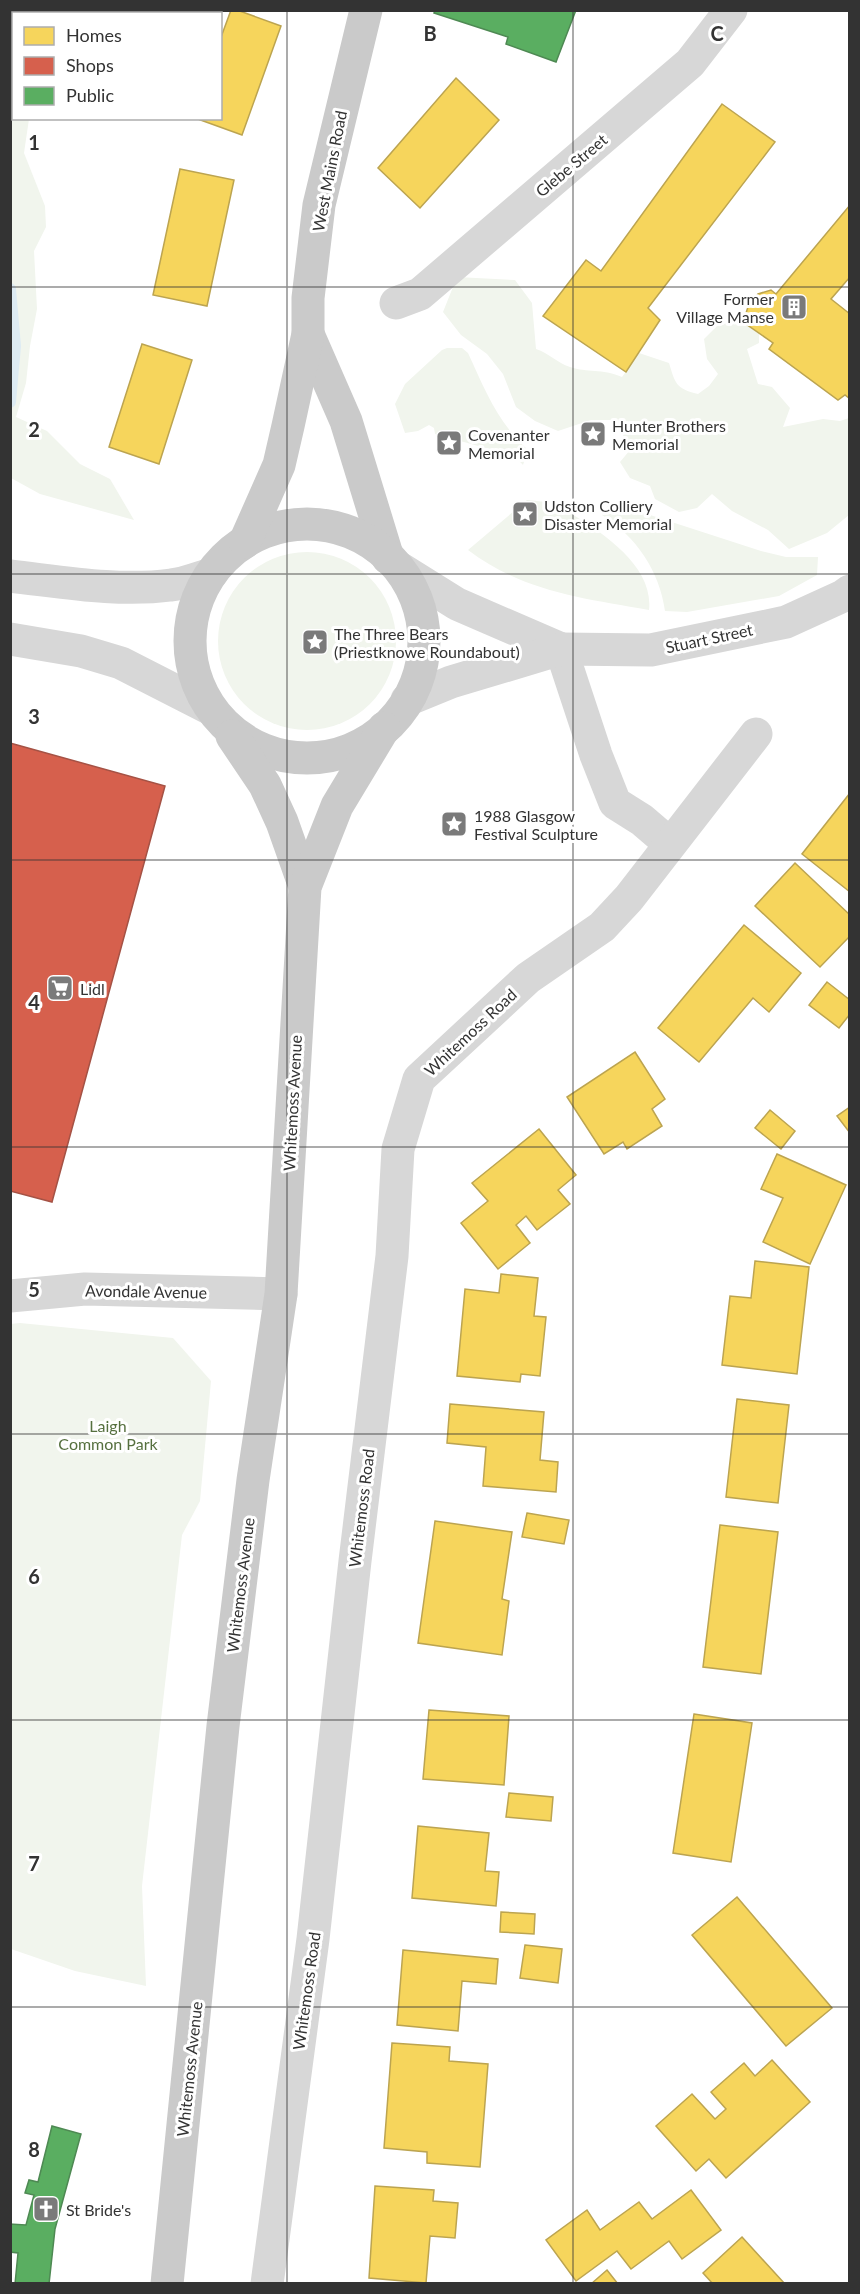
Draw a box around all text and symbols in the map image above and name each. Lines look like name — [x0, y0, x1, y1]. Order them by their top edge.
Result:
legend — [12, 12, 222, 120]
text: B — [423, 21, 437, 45]
text: C — [710, 21, 724, 45]
text: Homes — [66, 24, 122, 46]
text: Shops — [66, 54, 114, 76]
text: Public — [66, 84, 114, 106]
street label: West Mains Road — [308, 109, 350, 233]
street label: Glebe Street — [531, 129, 611, 200]
text: 1 — [28, 130, 40, 154]
place label: Former Village Manse — [676, 289, 774, 326]
building icon: Former Village Manse — [779, 292, 809, 322]
place label: Hunter Brothers Memorial — [612, 416, 726, 453]
text: 2 — [28, 417, 40, 441]
place icon: Hunter Brothers Memorial — [578, 419, 608, 449]
place label: Covenanter Memorial — [468, 425, 550, 462]
place icon: Covenanter Memorial — [434, 428, 464, 458]
place label: Udston Colliery Disaster Memorial — [544, 496, 672, 533]
place icon: Udston Colliery Disaster Memorial — [510, 499, 540, 529]
street label: Stuart Street — [664, 619, 755, 657]
place label: The Three Bears (Priestknowe Roundabout) — [334, 624, 520, 661]
place icon: The Three Bears (Priestknowe Roundabout) — [300, 627, 330, 657]
text: 3 — [28, 704, 40, 728]
place label: 1988 Glasgow Festival Sculpture — [474, 806, 598, 843]
place icon: 1988 Glasgow Festival Sculpture — [439, 809, 469, 839]
supermarket icon: Lidl — [45, 973, 75, 1003]
place label: Lidl — [80, 979, 105, 998]
street label: Whitemoss Road — [420, 984, 520, 1080]
text: 4 — [28, 990, 40, 1014]
street label: Whitemoss Avenue — [279, 1035, 305, 1171]
text: 5 — [28, 1277, 40, 1301]
street label: Avondale Avenue — [85, 1280, 207, 1302]
park label: Laigh Common Park — [58, 1416, 159, 1453]
street label: Whitemoss Road — [344, 1448, 378, 1568]
street label: Whitemoss Avenue — [222, 1516, 258, 1654]
text: 6 — [28, 1564, 40, 1588]
text: 7 — [28, 1851, 40, 1875]
street label: Whitemoss Road — [288, 1931, 324, 2051]
street label: Whitemoss Avenue — [172, 2000, 206, 2138]
text: 8 — [28, 2137, 40, 2161]
church icon: St Bride's — [31, 2194, 61, 2224]
place label: St Bride's — [66, 2200, 131, 2219]

